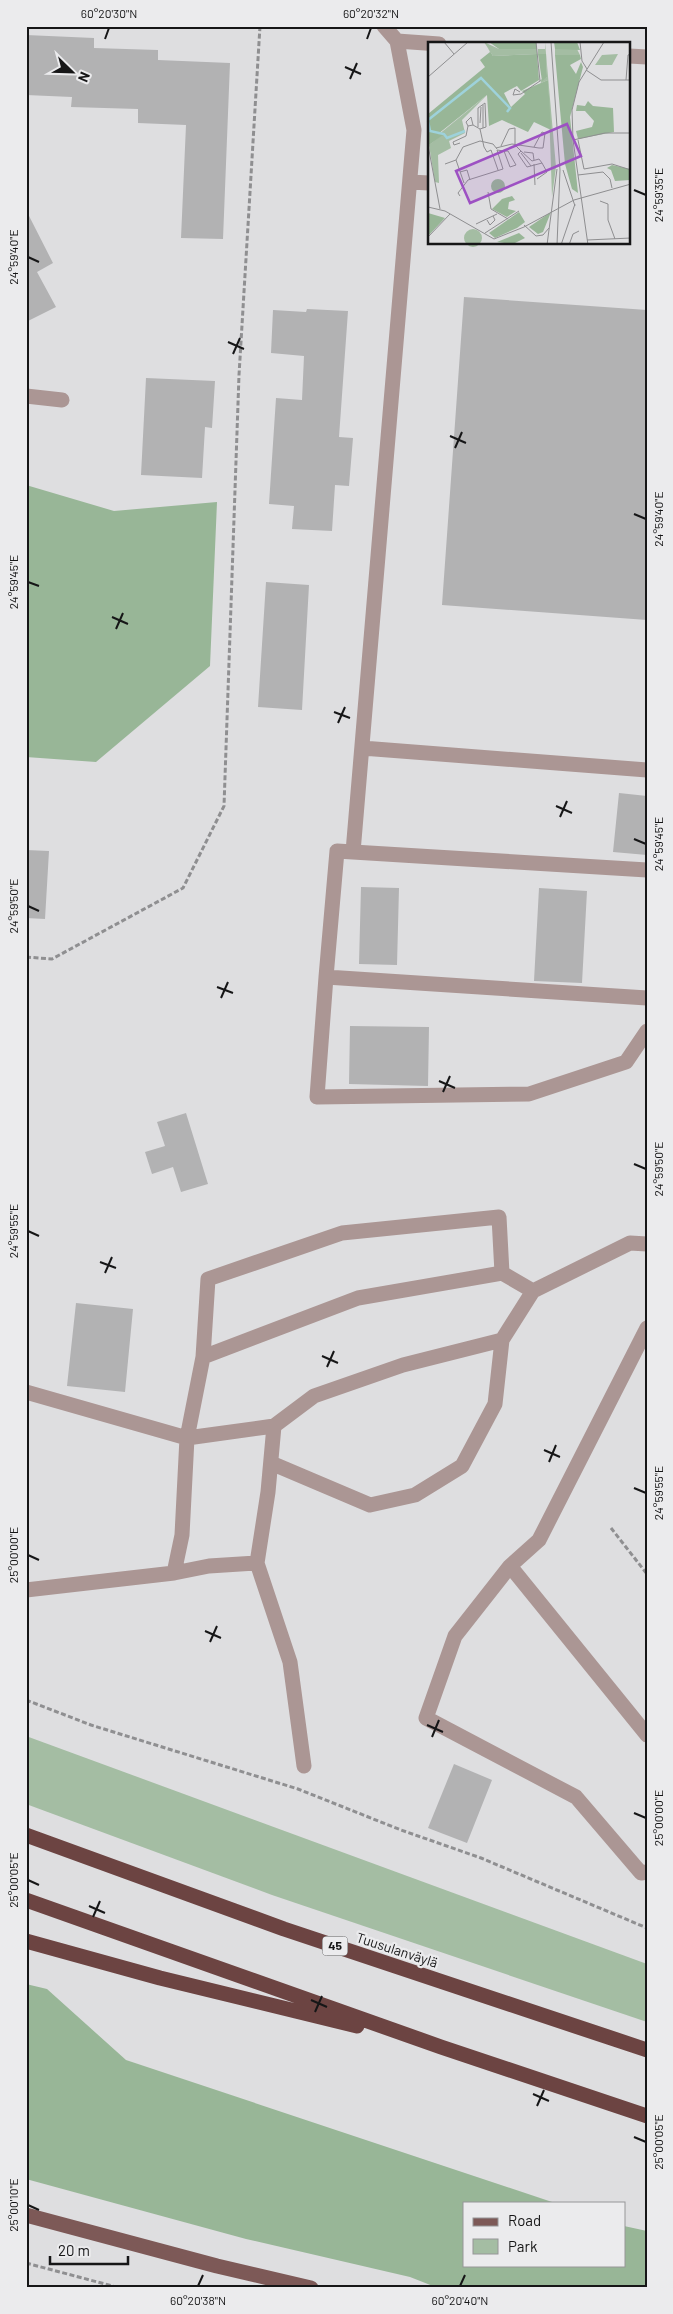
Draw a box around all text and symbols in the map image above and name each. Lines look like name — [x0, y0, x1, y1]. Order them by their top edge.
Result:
text: 60°20'30"N — [81, 6, 137, 20]
text: 60°20'32"N — [343, 6, 399, 20]
inset map — [428, 42, 630, 245]
north arrow — [48, 48, 98, 98]
text: N — [75, 70, 94, 85]
text: 24°59'35"E — [651, 168, 665, 222]
text: 24°59'40"E — [6, 229, 20, 285]
text: 24°59'40"E — [651, 491, 665, 547]
text: 24°59'45"E — [6, 555, 20, 609]
text: 24°59'45"E — [651, 817, 665, 871]
text: 24°59'50"E — [6, 879, 20, 934]
text: 24°59'50"E — [651, 1142, 665, 1197]
text: 24°59'55"E — [6, 1204, 20, 1258]
text: 24°59'55"E — [651, 1466, 665, 1520]
text: 25°00'00"E — [6, 1527, 20, 1583]
text: 25°00'00"E — [651, 1790, 665, 1846]
text: 25°00'05"E — [6, 1852, 20, 1908]
street label: Tuusulanväylä — [354, 1928, 440, 1971]
road number: 45 — [322, 1936, 348, 1955]
text: 25°00'05"E — [651, 2114, 665, 2170]
text: 25°00'10"E — [6, 2178, 20, 2232]
legend — [463, 2202, 626, 2266]
text: Road — [508, 2211, 541, 2229]
scale bar — [50, 2234, 128, 2266]
text: Park — [508, 2237, 538, 2255]
text: 20 m — [58, 2241, 90, 2259]
text: 60°20'38"N — [170, 2293, 226, 2307]
text: 60°20'40"N — [432, 2293, 488, 2307]

